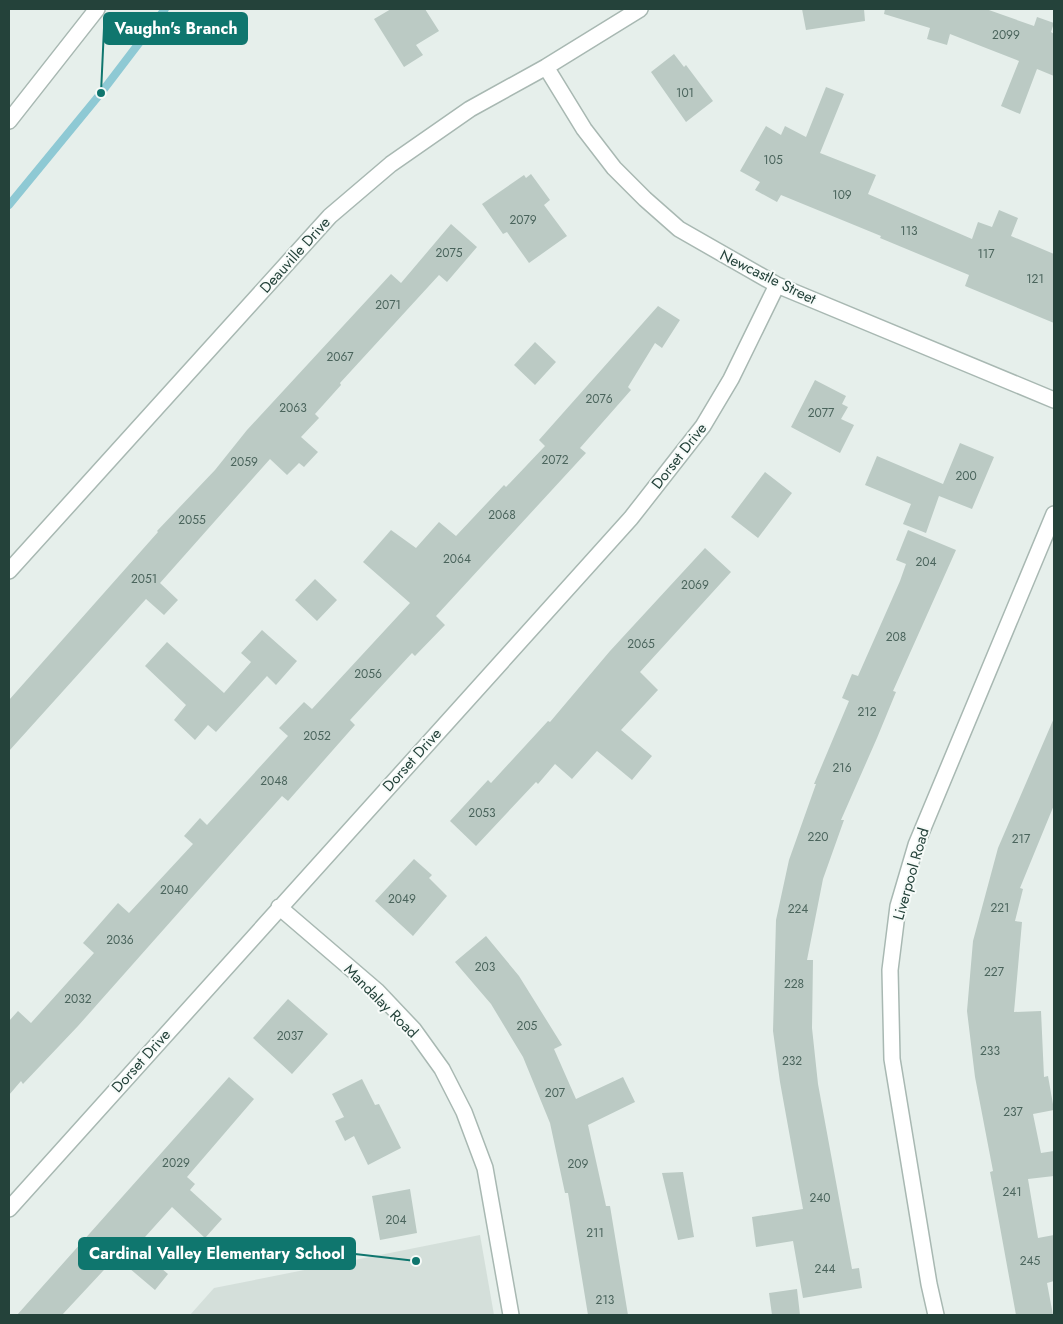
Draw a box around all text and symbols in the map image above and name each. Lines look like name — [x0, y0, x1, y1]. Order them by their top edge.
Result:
callout: Vaughn's Branch — [104, 13, 247, 44]
text: Vaughn's Branch — [113, 17, 238, 40]
house number: 2099 — [992, 26, 1020, 44]
house number: 101 — [676, 84, 694, 102]
house number: 105 — [763, 151, 783, 169]
house number: 109 — [832, 186, 852, 204]
house number: 2079 — [509, 211, 537, 229]
street label: Deauville Drive — [255, 212, 335, 298]
house number: 113 — [900, 222, 918, 240]
house number: 2075 — [435, 244, 463, 262]
street label: Newcastle Street — [716, 244, 820, 310]
house number: 117 — [977, 245, 995, 263]
house number: 121 — [1026, 270, 1044, 288]
house number: 2071 — [375, 296, 401, 314]
house number: 2067 — [326, 348, 354, 366]
house number: 2076 — [585, 390, 613, 408]
house number: 2063 — [279, 399, 307, 417]
house number: 2077 — [808, 404, 835, 422]
street label: Dorset Drive — [646, 418, 712, 494]
house number: 2072 — [541, 451, 569, 469]
house number: 2059 — [230, 453, 258, 471]
house number: 200 — [955, 467, 977, 485]
house number: 2068 — [488, 506, 516, 524]
house number: 2055 — [178, 511, 206, 529]
house number: 2064 — [443, 550, 471, 568]
house number: 204 — [915, 553, 937, 571]
house number: 2051 — [131, 570, 157, 588]
house number: 2069 — [681, 576, 709, 594]
house number: 208 — [886, 628, 906, 646]
house number: 2065 — [627, 635, 655, 653]
house number: 2056 — [354, 665, 382, 683]
house number: 212 — [857, 703, 877, 721]
street label: Dorset Drive — [377, 723, 447, 797]
house number: 2052 — [303, 727, 331, 745]
house number: 216 — [832, 759, 852, 777]
house number: 2048 — [260, 772, 288, 790]
house number: 2053 — [468, 804, 496, 822]
street label: Liverpool Road — [887, 825, 935, 923]
house number: 220 — [808, 828, 828, 846]
house number: 217 — [1012, 830, 1031, 848]
house number: 2040 — [160, 881, 188, 899]
house number: 2049 — [388, 890, 416, 908]
house number: 221 — [990, 899, 1010, 917]
house number: 224 — [788, 900, 808, 918]
house number: 2036 — [106, 931, 134, 949]
house number: 203 — [475, 958, 496, 976]
street label: Mandalay Road — [339, 959, 423, 1043]
house number: 227 — [984, 963, 1005, 981]
house number: 228 — [784, 975, 804, 993]
house number: 2032 — [64, 990, 92, 1008]
house number: 205 — [517, 1017, 538, 1035]
street label: Dorset Drive — [106, 1024, 176, 1098]
house number: 2037 — [277, 1027, 304, 1045]
house number: 233 — [980, 1042, 1000, 1060]
house number: 232 — [782, 1052, 802, 1070]
house number: 207 — [545, 1084, 566, 1102]
house number: 237 — [1003, 1103, 1023, 1121]
house number: 2029 — [162, 1154, 190, 1172]
house number: 209 — [568, 1155, 589, 1173]
house number: 241 — [1002, 1183, 1022, 1201]
house number: 240 — [809, 1189, 831, 1207]
house number: 204 — [385, 1211, 407, 1229]
house number: 211 — [586, 1224, 604, 1242]
callout: Cardinal Valley Elementary School — [79, 1238, 355, 1269]
text: Cardinal Valley Elementary School — [89, 1242, 345, 1265]
house number: 245 — [1020, 1252, 1041, 1270]
house number: 244 — [815, 1260, 835, 1278]
house number: 213 — [596, 1291, 615, 1309]

